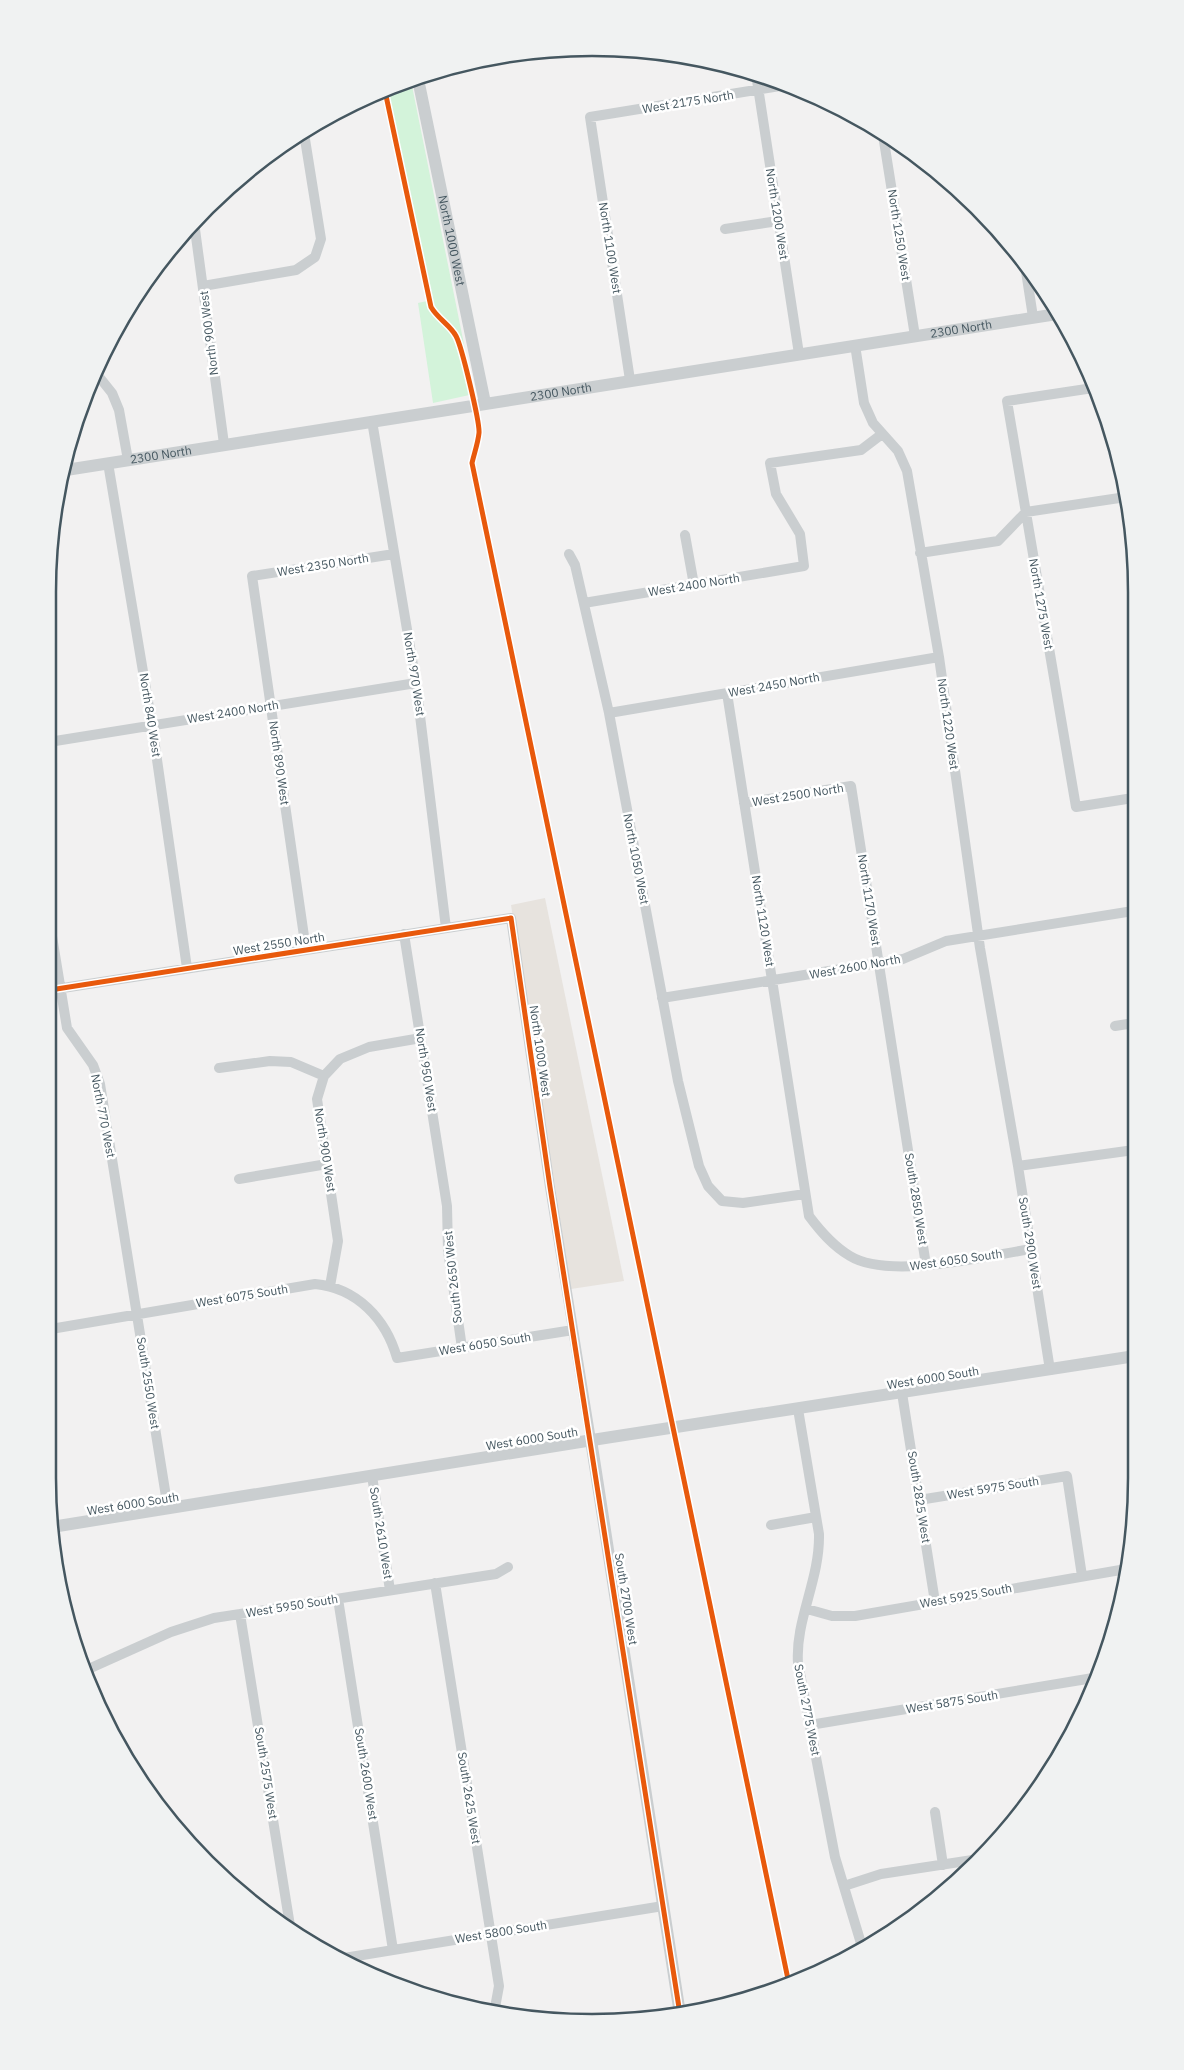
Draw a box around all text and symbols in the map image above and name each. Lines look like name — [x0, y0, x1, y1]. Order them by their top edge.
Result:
street label: West 2175 North — [641, 87, 735, 116]
street label: North 1200 West — [763, 167, 792, 261]
street label: North 1250 West — [885, 188, 914, 282]
street label: North 1000 West — [435, 194, 469, 287]
street label: North 1100 West — [596, 201, 625, 295]
street label: North 900 West — [196, 290, 221, 376]
street label: 2300 North — [929, 316, 993, 341]
street label: 2300 North — [529, 379, 593, 404]
street label: 2300 North — [129, 442, 193, 467]
street label: West 2350 North — [276, 550, 370, 579]
street label: North 1275 West — [1026, 557, 1057, 651]
street label: West 2400 North — [647, 570, 741, 599]
street label: North 970 West — [400, 631, 429, 717]
street label: West 2450 North — [727, 669, 821, 700]
street label: North 840 West — [136, 672, 165, 758]
street label: North 1220 West — [935, 677, 962, 771]
street label: West 2400 North — [186, 697, 280, 726]
street label: North 890 West — [266, 720, 293, 806]
street label: West 2500 North — [751, 780, 845, 809]
street label: North 1050 West — [620, 812, 653, 906]
street label: North 1170 West — [855, 853, 884, 947]
street label: North 1120 West — [749, 874, 778, 968]
street label: West 2550 North — [232, 929, 326, 958]
street label: West 2600 North — [808, 951, 902, 982]
street label: North 1000 West — [527, 1004, 554, 1098]
street label: North 950 West — [412, 1027, 441, 1113]
street label: North 770 West — [88, 1073, 119, 1159]
street label: North 900 West — [311, 1107, 340, 1193]
street label: South 2850 West — [902, 1152, 931, 1246]
street label: South 2900 West — [1016, 1196, 1045, 1290]
street label: South 2650 West — [440, 1230, 465, 1324]
street label: West 6050 South — [909, 1246, 1003, 1273]
street label: West 6075 South — [195, 1281, 289, 1310]
street label: West 6050 South — [438, 1329, 532, 1358]
street label: South 2550 West — [134, 1336, 163, 1430]
street label: West 6000 South — [886, 1363, 980, 1392]
street label: West 6000 South — [485, 1424, 579, 1453]
street label: South 2825 West — [905, 1450, 934, 1544]
street label: West 5975 South — [946, 1473, 1040, 1502]
street label: South 2610 West — [367, 1486, 396, 1580]
street label: West 6000 South — [86, 1489, 180, 1518]
street label: South 2700 West — [612, 1552, 641, 1646]
street label: West 5925 South — [919, 1580, 1013, 1611]
street label: West 5950 South — [245, 1591, 339, 1620]
street label: South 2775 West — [791, 1663, 824, 1757]
street label: West 5875 South — [905, 1687, 999, 1716]
street label: South 2575 West — [252, 1726, 281, 1820]
street label: South 2600 West — [352, 1727, 381, 1821]
street label: South 2625 West — [455, 1751, 484, 1845]
street label: West 5800 South — [454, 1917, 548, 1946]

